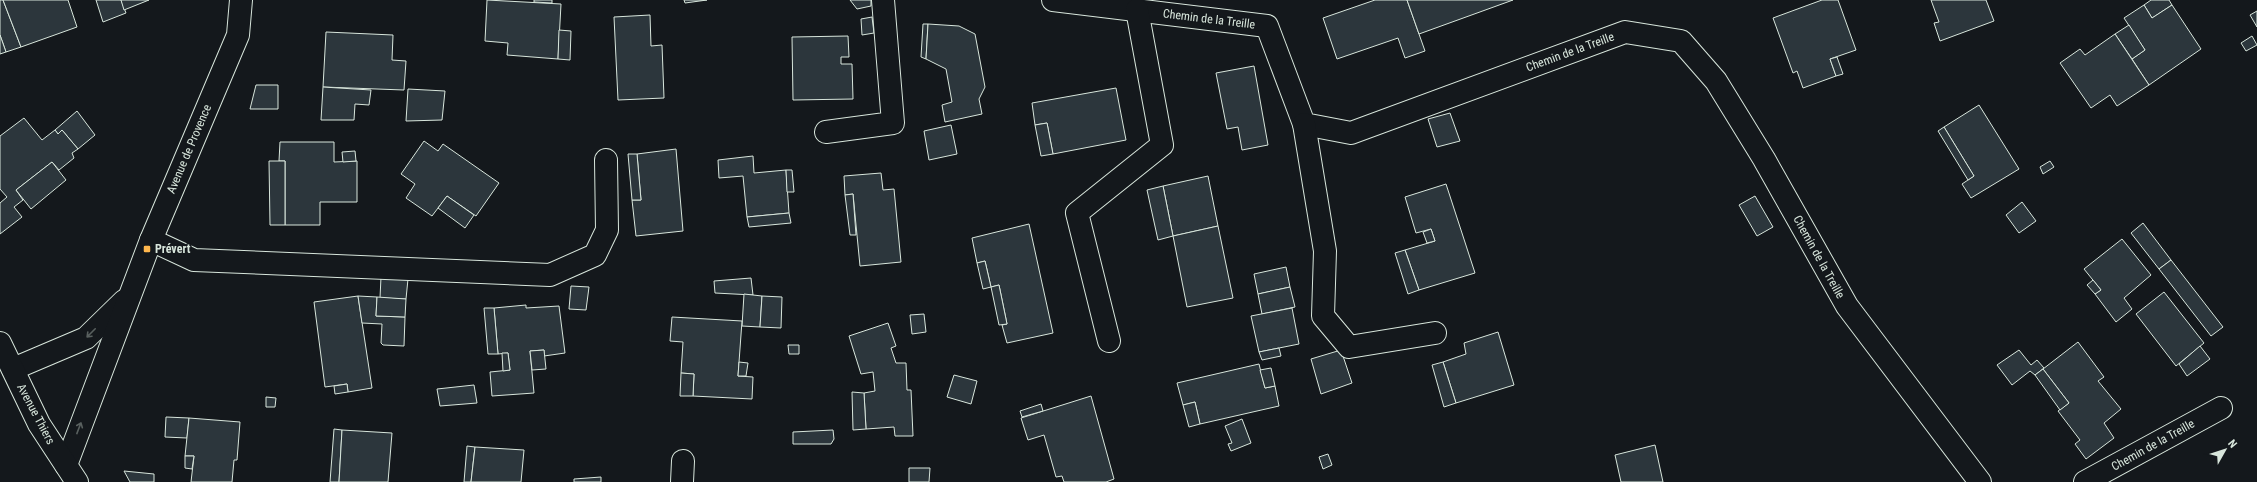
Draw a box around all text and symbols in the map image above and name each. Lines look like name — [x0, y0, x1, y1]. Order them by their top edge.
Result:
street label: Chemin de la Treille — [1162, 6, 1256, 32]
street label: Chemin de la Treille — [1524, 29, 1616, 74]
street label: Avenue de Provence — [164, 102, 214, 196]
street label: Chemin de la Treille — [1790, 213, 1848, 301]
place label: Prévert — [155, 242, 191, 256]
marker: Prévert — [142, 244, 152, 254]
one-way arrow — [86, 328, 96, 338]
street label: Avenue Thiers — [14, 381, 58, 447]
street label: Chemin de la Treille — [2109, 416, 2197, 474]
one-way arrow — [76, 422, 84, 434]
north arrow — [2205, 430, 2245, 470]
text: N — [2225, 437, 2240, 451]

